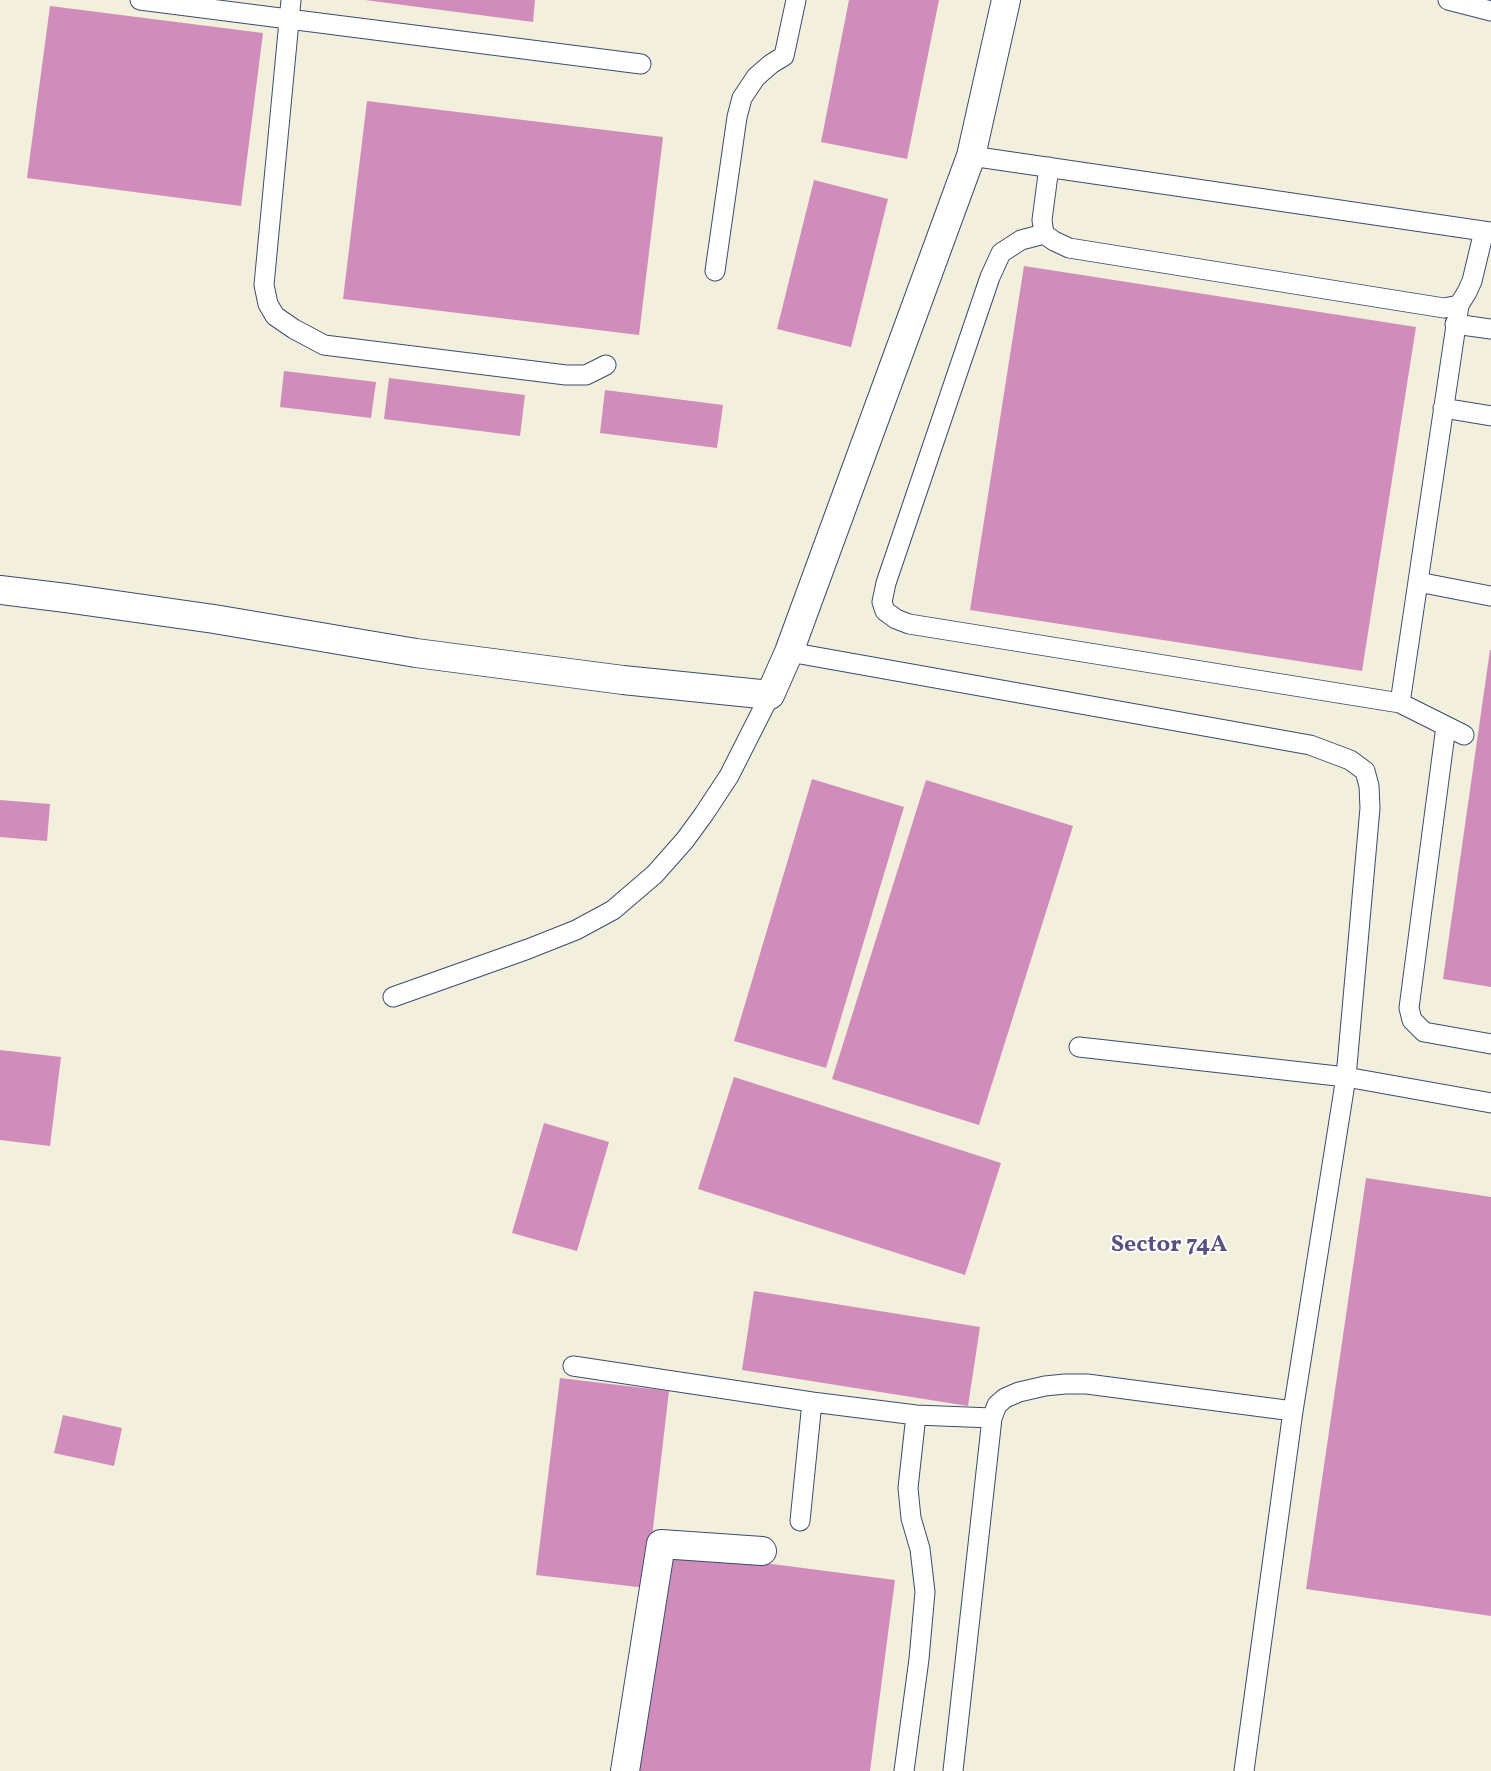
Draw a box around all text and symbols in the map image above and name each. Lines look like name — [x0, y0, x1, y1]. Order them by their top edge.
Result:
district label: Sector 74A — [1111, 1233, 1227, 1261]

